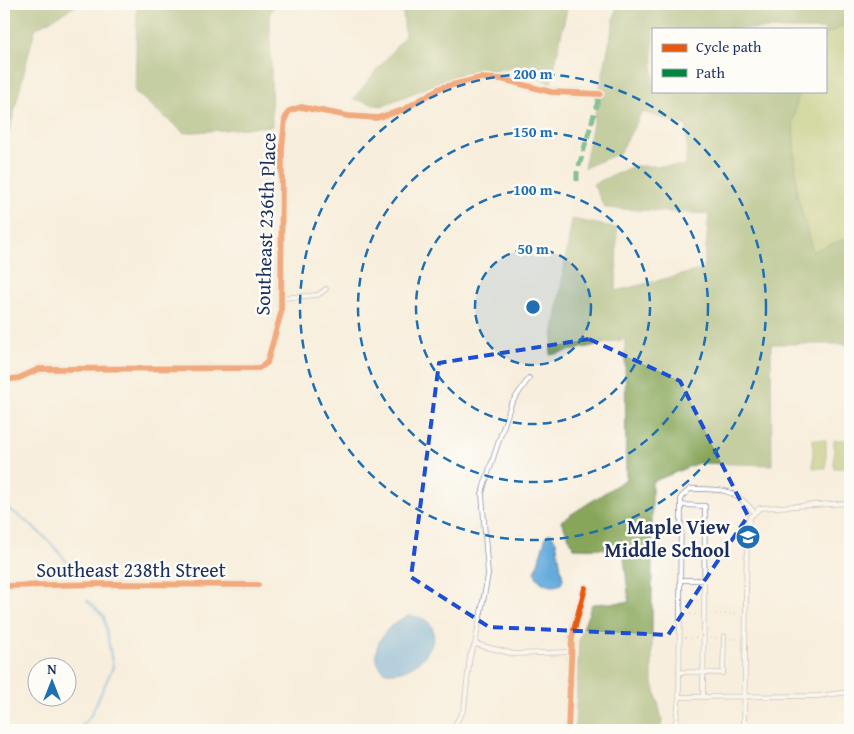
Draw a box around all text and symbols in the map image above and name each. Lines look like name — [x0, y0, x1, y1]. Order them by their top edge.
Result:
legend — [652, 28, 826, 92]
text: Cycle path — [696, 36, 762, 57]
text: Path — [696, 62, 725, 83]
text: 200 m — [513, 63, 553, 84]
text: 150 m — [513, 121, 553, 142]
street label: Southeast 236th Place — [247, 132, 283, 316]
text: 100 m — [513, 179, 553, 200]
text: 50 m — [517, 238, 549, 259]
centre of rings — [524, 298, 542, 316]
place label: Maple View Middle School — [604, 512, 731, 564]
school or university icon: Maple View Middle School — [735, 524, 761, 550]
street label: Southeast 238th Street — [36, 555, 226, 584]
north arrow — [28, 656, 78, 706]
text: N — [47, 659, 57, 679]

